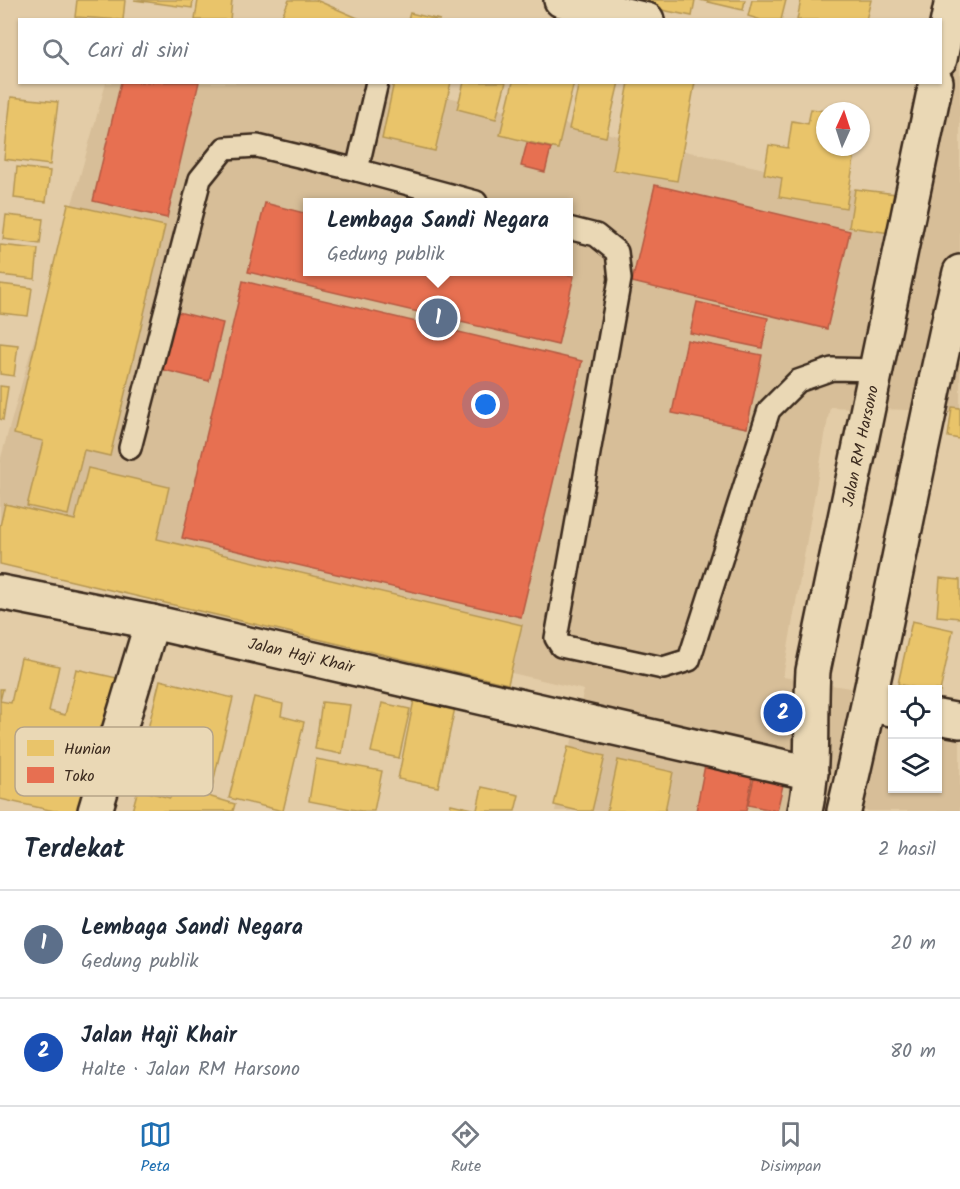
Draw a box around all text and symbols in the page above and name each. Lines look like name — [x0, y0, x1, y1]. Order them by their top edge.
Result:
search box — [18, 18, 942, 84]
text: Cari di sini — [87, 34, 188, 69]
icon: search — [39, 35, 72, 68]
north arrow — [816, 102, 870, 156]
popup — [303, 198, 573, 276]
text: Lembaga Sandi Negara — [327, 204, 549, 239]
text: Gedung publik — [327, 239, 445, 271]
pin: 1 — [418, 296, 458, 340]
street label: Jalan RM Harsono — [836, 383, 886, 509]
your location — [471, 390, 500, 419]
street label: Jalan Haji Khair — [245, 632, 358, 681]
map controls — [888, 685, 942, 793]
button: locate — [888, 685, 942, 739]
pin: 2 — [764, 690, 802, 736]
legend — [15, 727, 213, 796]
text: Hunian — [64, 737, 111, 762]
button: layers — [888, 739, 942, 793]
text: Toko — [64, 764, 95, 789]
text: Terdekat — [24, 829, 125, 871]
text: 2 hasil — [878, 834, 936, 866]
text: Lembaga Sandi Negara — [81, 911, 303, 946]
text: 1 — [40, 928, 47, 960]
text: 20 m — [890, 928, 936, 960]
text: Gedung publik — [81, 946, 199, 978]
text: Jalan Haji Khair — [81, 1019, 237, 1054]
text: 2 — [38, 1036, 49, 1068]
text: 80 m — [890, 1036, 936, 1068]
text: Halte · Jalan RM Harsono — [81, 1054, 300, 1086]
tab: Peta — [139, 1118, 172, 1179]
tab: Rute — [449, 1118, 482, 1179]
tab: Disimpan — [760, 1118, 821, 1179]

